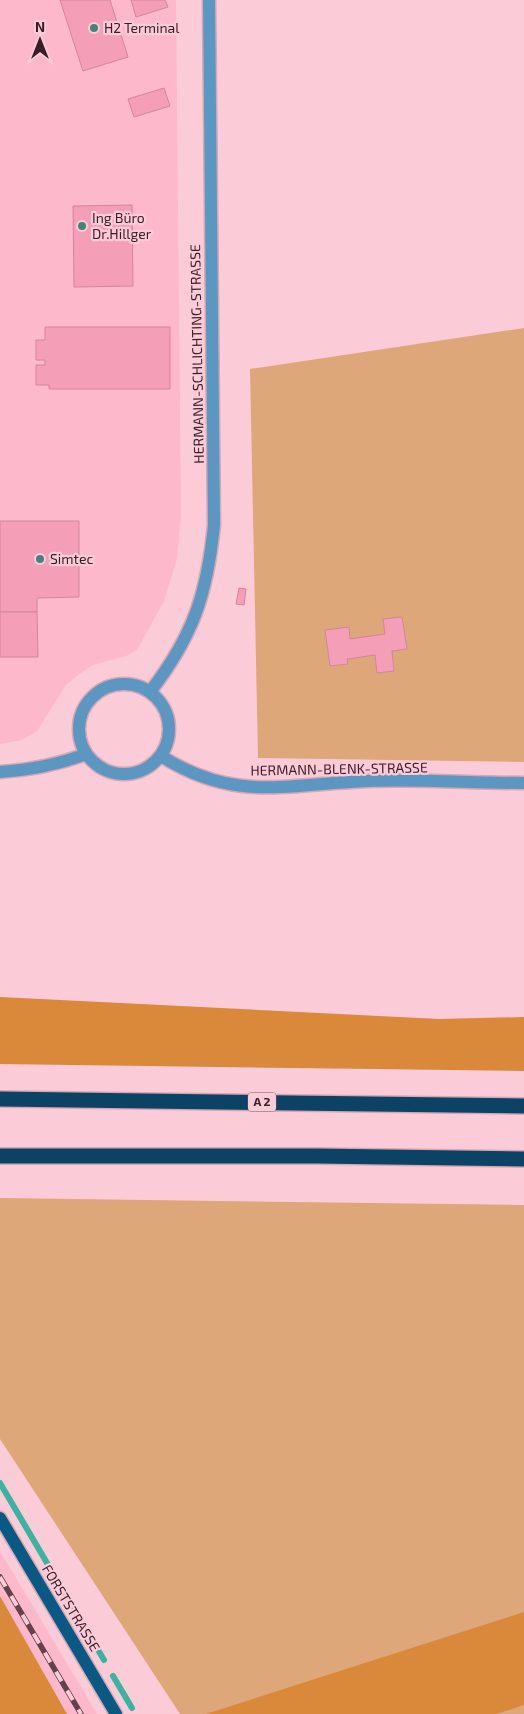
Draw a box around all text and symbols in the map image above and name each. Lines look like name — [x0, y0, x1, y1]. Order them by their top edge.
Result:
north arrow — [15, 15, 65, 65]
text: N — [35, 18, 45, 35]
place label: H2 Terminal — [104, 19, 180, 36]
marker: H2 Terminal — [88, 22, 100, 34]
place label: Ing Büro Dr.Hillger — [92, 209, 152, 242]
marker: Ing Büro Dr.Hillger — [76, 220, 88, 232]
street label: HERMANN-SCHLICHTING-STRASSE — [186, 244, 207, 464]
place label: Simtec — [50, 550, 93, 567]
marker: Simtec — [34, 553, 46, 565]
street label: HERMANN-BLENK-STRASSE — [250, 758, 428, 779]
road number: A 2 — [248, 1092, 276, 1112]
street label: FORSTSTRASSE — [39, 1561, 104, 1654]

